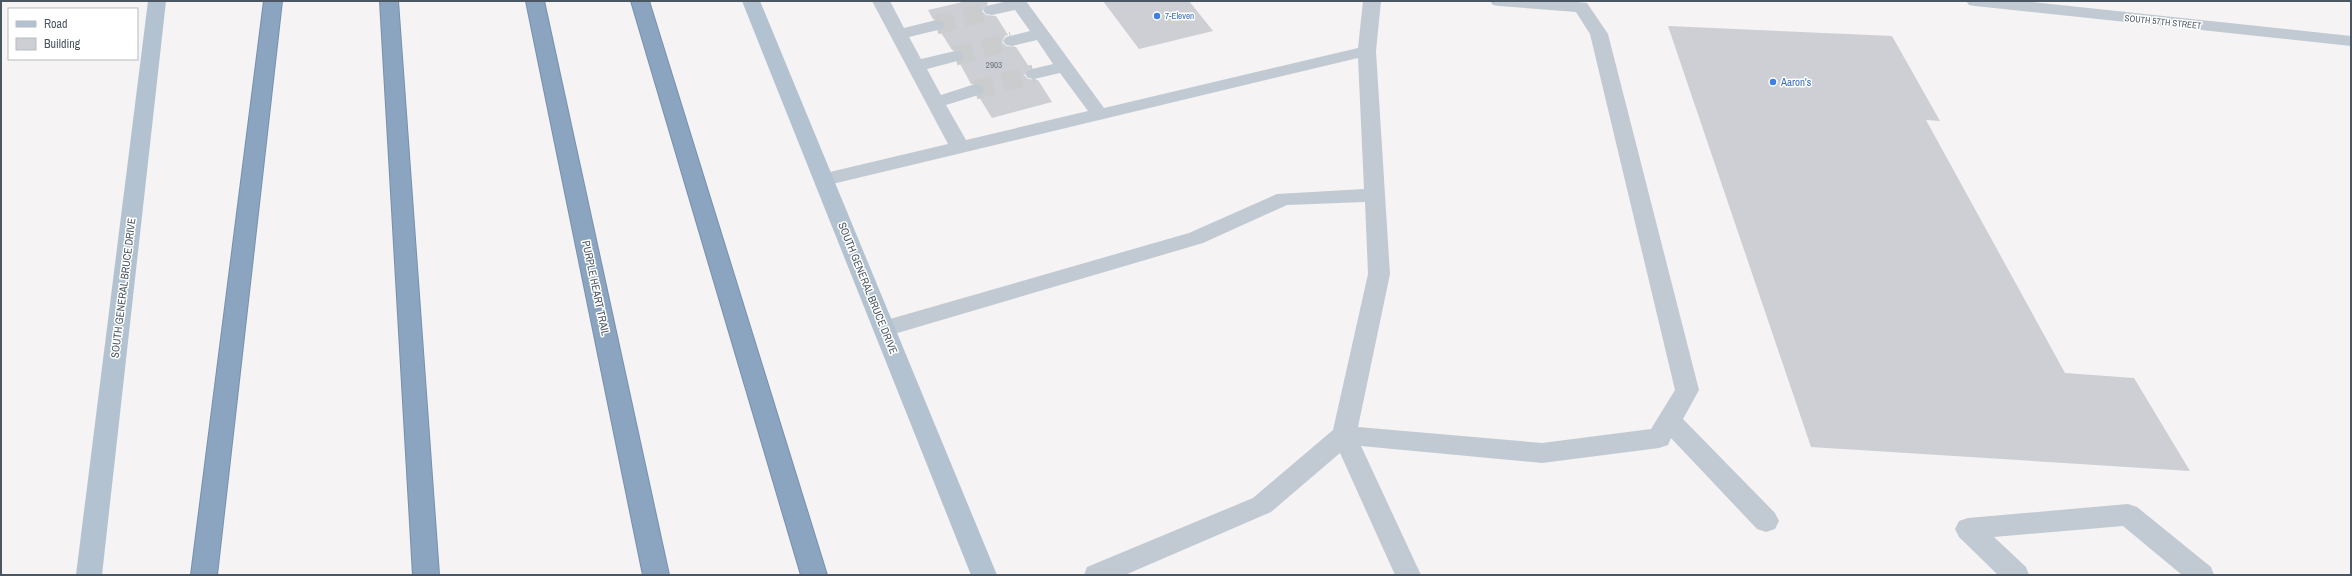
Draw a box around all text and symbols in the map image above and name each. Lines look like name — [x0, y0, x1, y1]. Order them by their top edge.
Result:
legend — [8, 8, 138, 60]
place label: 7-Eleven — [1165, 10, 1194, 22]
marker: 7-Eleven — [1152, 11, 1162, 21]
street label: SOUTH 57TH STREET — [2124, 12, 2202, 32]
text: Road — [44, 16, 68, 32]
text: Building — [44, 36, 81, 52]
house number: 2903 — [986, 59, 1002, 71]
place label: Aaron's — [1780, 75, 1812, 89]
marker: Aaron's — [1768, 77, 1778, 87]
street label: SOUTH GENERAL BRUCE DRIVE — [107, 217, 139, 359]
street label: SOUTH GENERAL BRUCE DRIVE — [835, 220, 901, 356]
street label: PURPLE HEART TRAIL — [579, 239, 613, 337]

